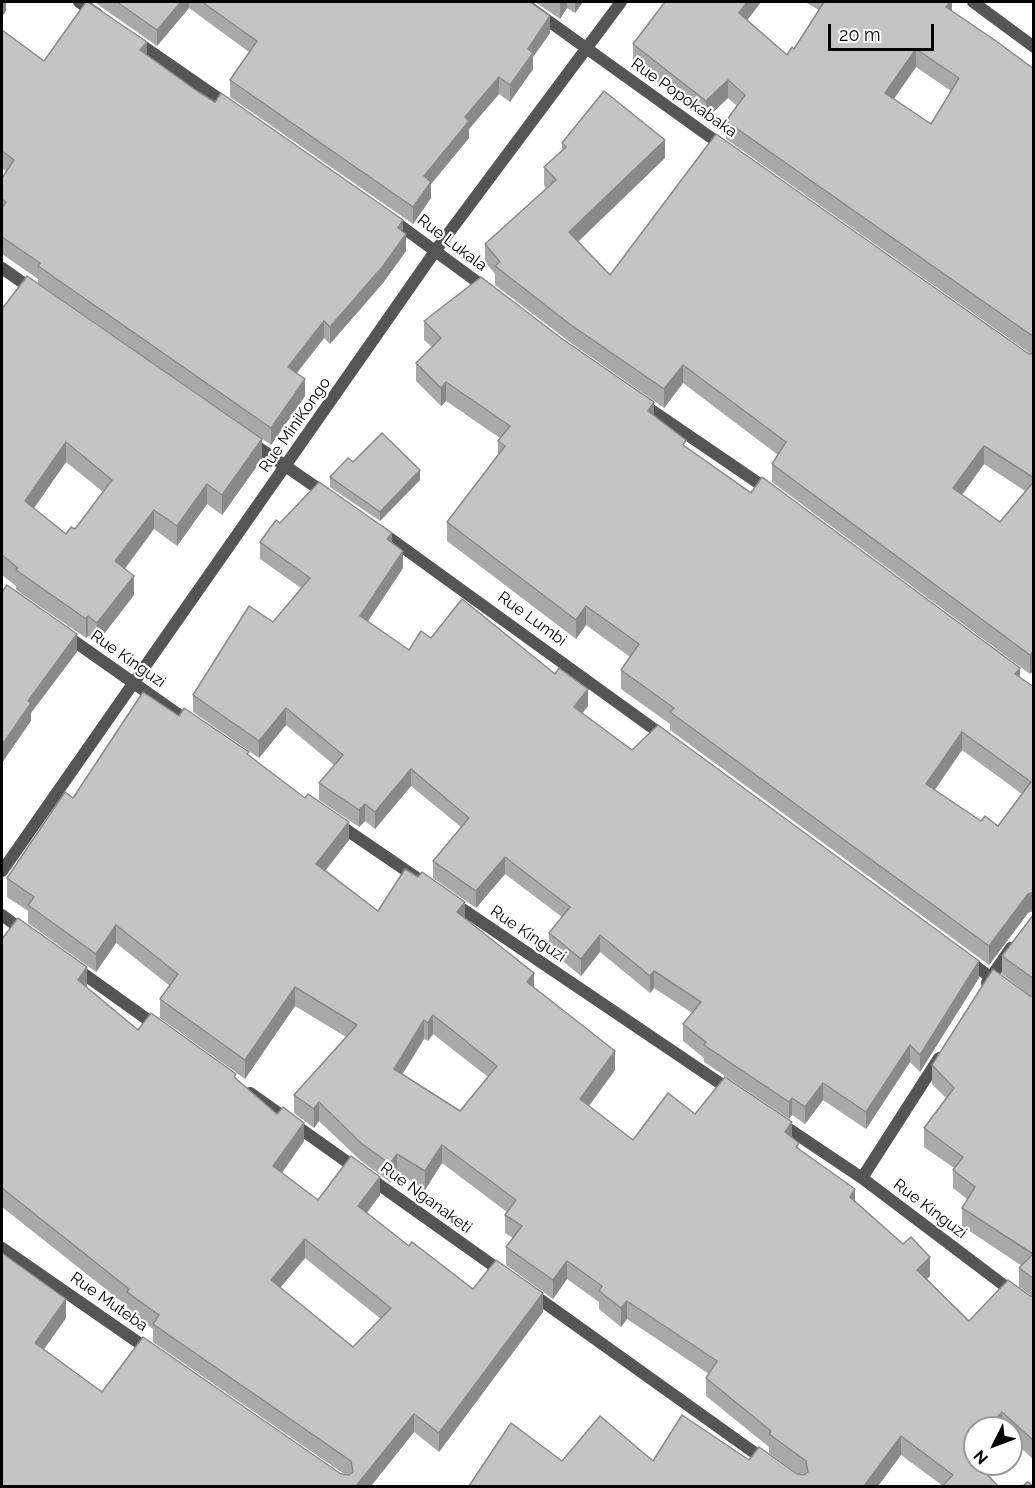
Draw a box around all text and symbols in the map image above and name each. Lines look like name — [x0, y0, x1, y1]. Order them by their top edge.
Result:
scale bar — [831, 12, 938, 50]
text: 20 m — [839, 24, 881, 45]
street label: Rue Popokabaka — [627, 54, 741, 142]
street label: Rue Lukala — [413, 211, 491, 275]
street label: Rue MiniKongo — [255, 374, 335, 476]
street label: Rue Lumbi — [494, 588, 570, 650]
street label: Rue Kinguzi — [87, 626, 169, 692]
street label: Rue Kinguzi — [487, 902, 569, 966]
street label: Rue Nganaketi — [377, 1158, 475, 1238]
street label: Rue Kinguzi — [889, 1175, 971, 1243]
street label: Rue Muteba — [67, 1268, 151, 1336]
north arrow — [963, 1416, 1023, 1476]
text: N — [970, 1446, 992, 1468]

